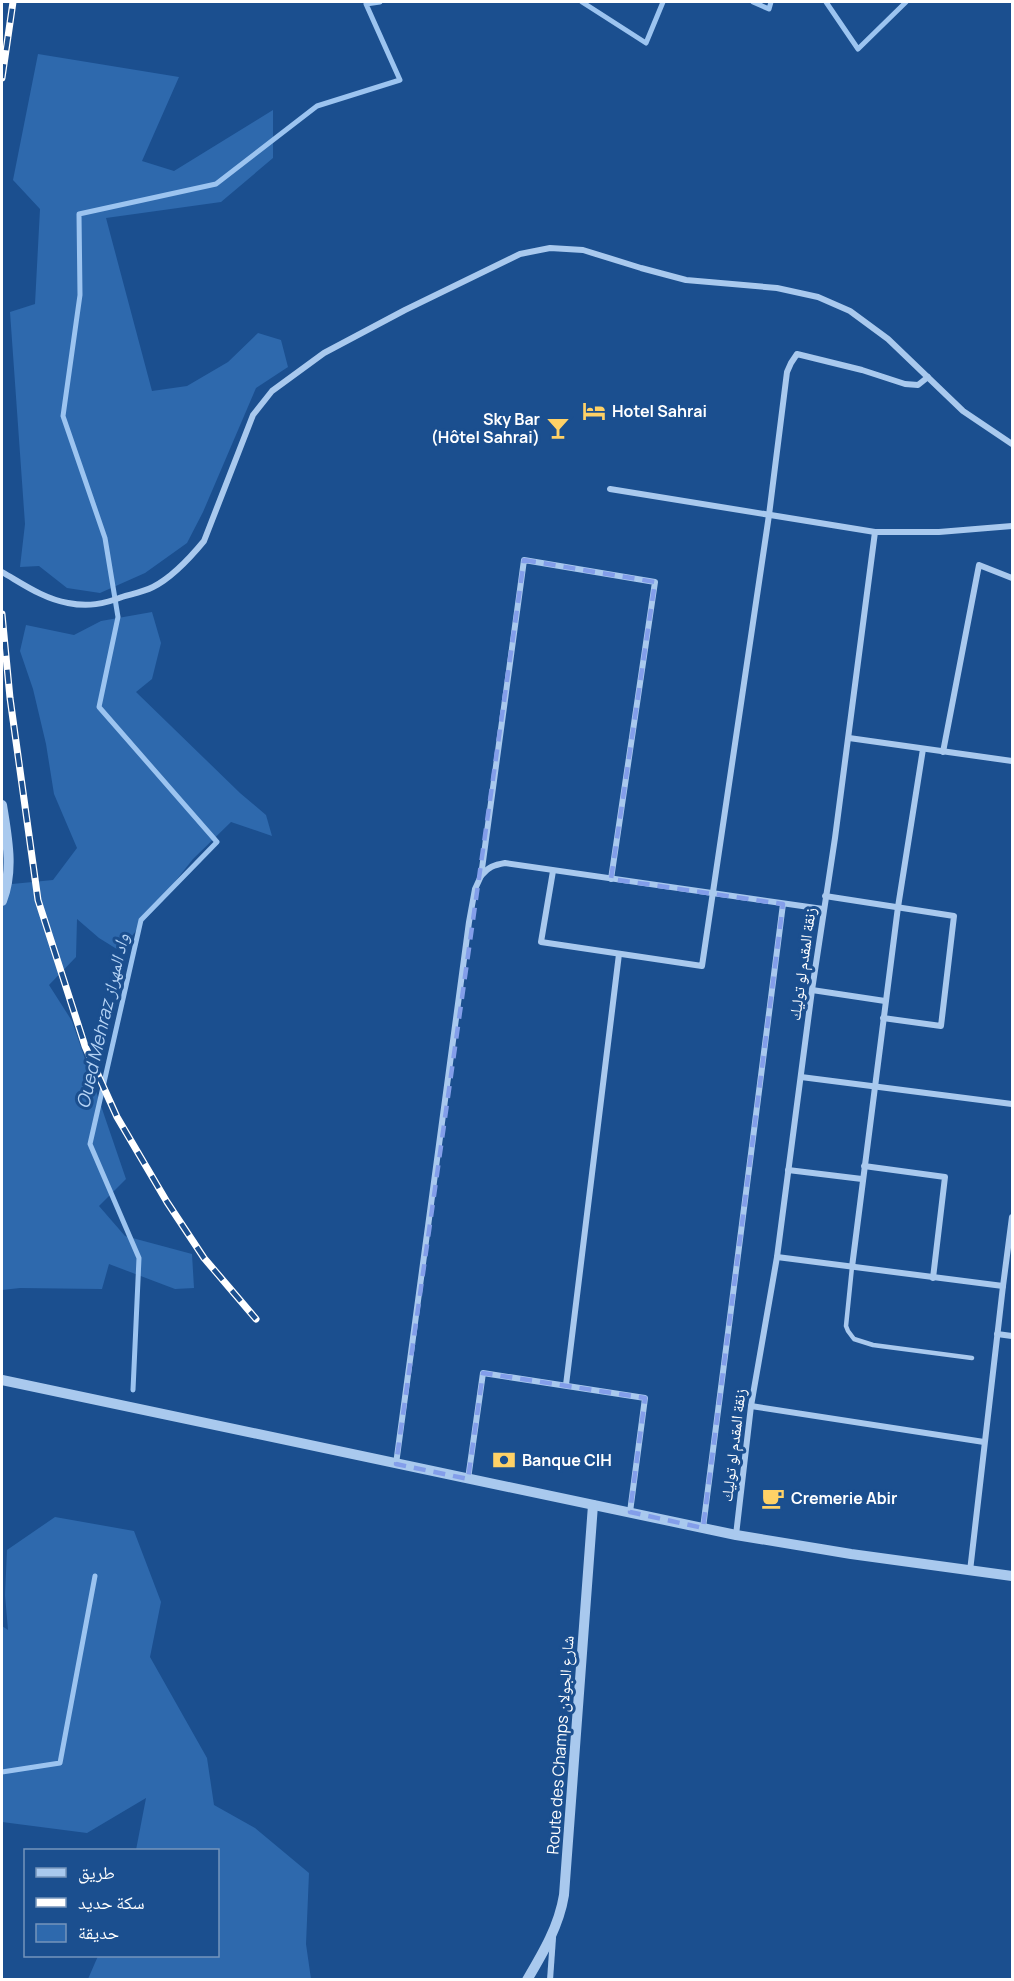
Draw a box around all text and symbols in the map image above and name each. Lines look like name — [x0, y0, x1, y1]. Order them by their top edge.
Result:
hotel icon: Hotel Sahrai — [581, 398, 607, 424]
place label: Hotel Sahrai — [612, 400, 707, 422]
place label: Sky Bar (Hôtel Sahrai) — [431, 408, 540, 448]
bar icon: Sky Bar (Hôtel Sahrai) — [545, 415, 571, 441]
street label: زنقة المقدم لو توليك — [783, 906, 821, 1022]
water label: Oued Mehraz واد المهراز — [70, 930, 134, 1111]
street label: زنقة المقدم لو توليك — [715, 1387, 751, 1503]
bank icon: Banque CIH — [491, 1447, 517, 1473]
place label: Banque CIH — [522, 1449, 612, 1471]
cafe icon: Cremerie Abir — [760, 1485, 786, 1511]
place label: Cremerie Abir — [791, 1487, 897, 1509]
street label: Route des Champs شارع الجولان — [541, 1635, 579, 1855]
legend — [24, 1849, 219, 1957]
text: طريق — [78, 1860, 115, 1884]
text: سكة حديد — [78, 1890, 145, 1914]
text: حديقة — [78, 1920, 119, 1944]

